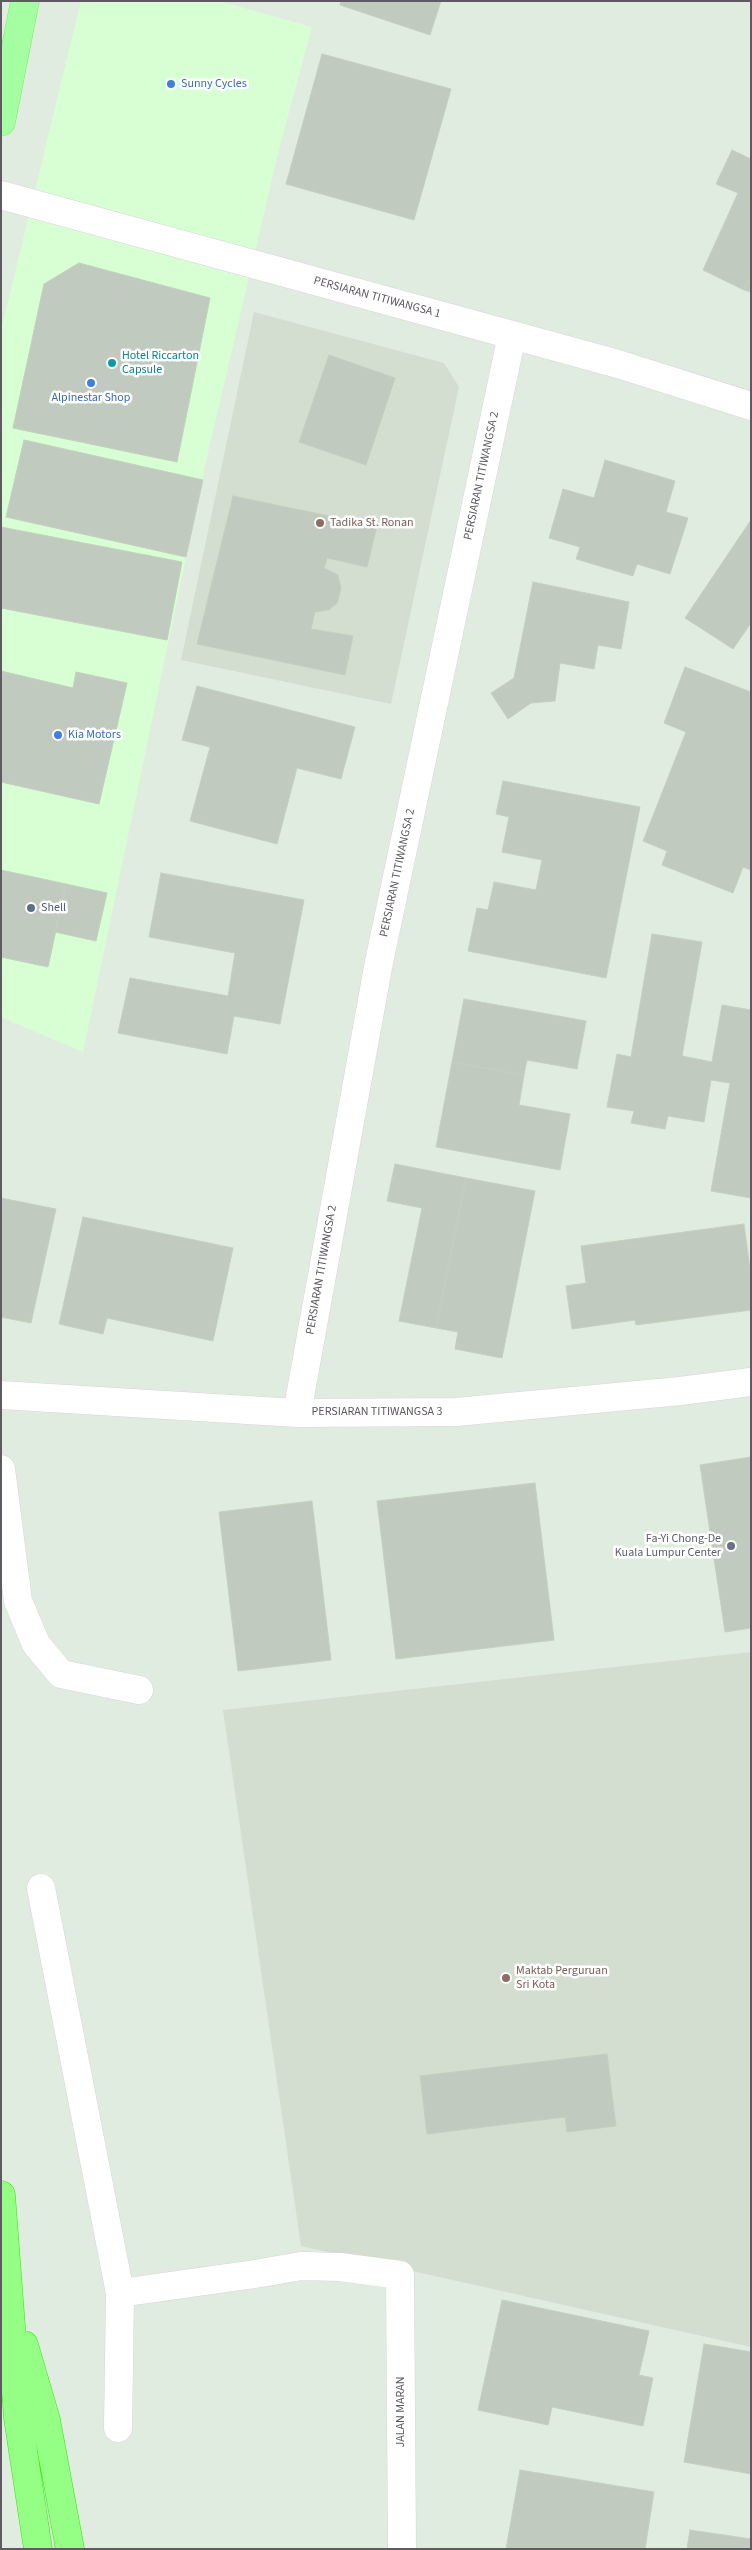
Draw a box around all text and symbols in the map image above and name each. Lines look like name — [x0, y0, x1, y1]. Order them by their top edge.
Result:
place label: Sunny Cycles — [181, 77, 247, 91]
marker: Sunny Cycles — [165, 78, 177, 90]
street label: PERSIARAN TITIWANGSA 1 — [312, 274, 442, 322]
place label: Hotel Riccarton Capsule — [122, 349, 199, 377]
marker: Hotel Riccarton Capsule — [106, 357, 118, 369]
marker: Alpinestar Shop — [85, 377, 97, 389]
place label: Alpinestar Shop — [51, 391, 131, 405]
street label: PERSIARAN TITIWANGSA 2 — [461, 410, 503, 542]
place label: Tadika St. Ronan — [330, 516, 414, 530]
marker: Tadika St. Ronan — [314, 517, 326, 529]
place label: Kia Motors — [68, 728, 121, 742]
marker: Kia Motors — [52, 729, 64, 741]
street label: PERSIARAN TITIWANGSA 2 — [377, 807, 419, 939]
place label: Shell — [41, 901, 66, 915]
marker: Shell — [25, 902, 37, 914]
street label: PERSIARAN TITIWANGSA 2 — [304, 1204, 340, 1336]
street label: PERSIARAN TITIWANGSA 3 — [312, 1405, 442, 1419]
place label: Fa-Yi Chong-De Kuala Lumpur Center — [615, 1532, 721, 1560]
marker: Fa-Yi Chong-De Kuala Lumpur Center — [725, 1540, 737, 1552]
place label: Maktab Perguruan Sri Kota — [516, 1964, 608, 1992]
marker: Maktab Perguruan Sri Kota — [500, 1972, 512, 1984]
street label: JALAN MARAN — [394, 2376, 408, 2448]

